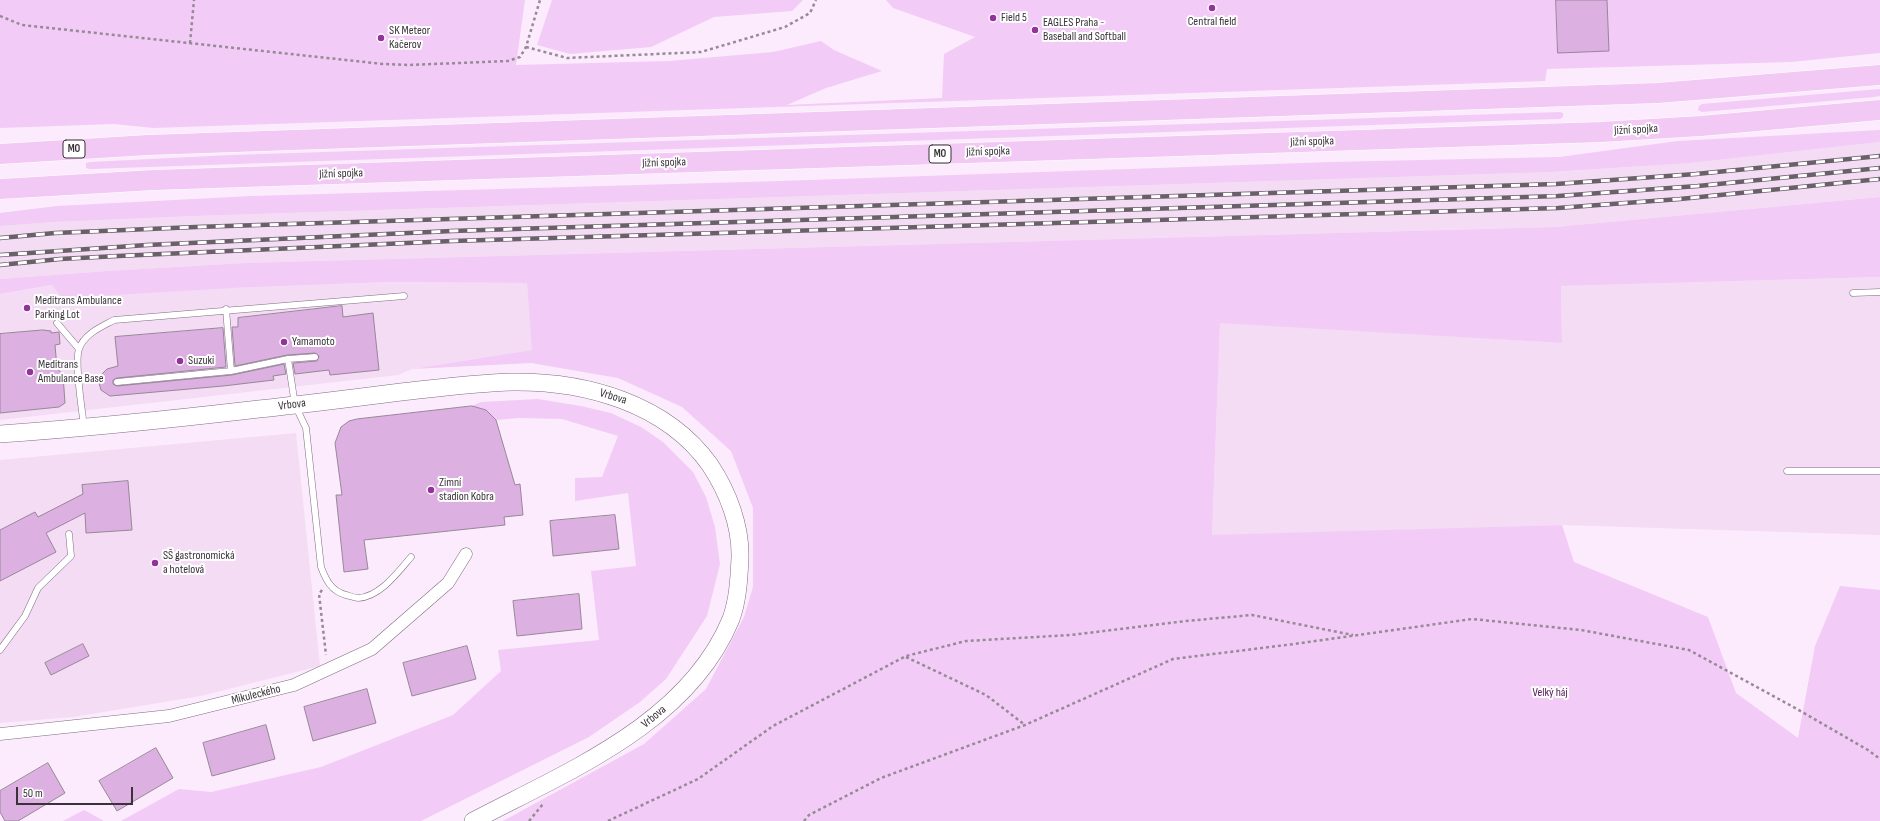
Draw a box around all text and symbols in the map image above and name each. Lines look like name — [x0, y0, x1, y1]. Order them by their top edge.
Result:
marker: Central field — [1207, 3, 1217, 13]
place label: Field 5 — [1001, 11, 1027, 25]
marker: Field 5 — [988, 13, 998, 23]
place label: Central field — [1188, 15, 1236, 29]
place label: EAGLES Praha - Baseball and Softball — [1043, 16, 1126, 44]
place label: SK Meteor Kačerov — [389, 24, 430, 52]
marker: EAGLES Praha - Baseball and Softball — [1030, 25, 1040, 35]
marker: SK Meteor Kačerov — [376, 33, 386, 43]
street label: Jižní spojka — [1614, 122, 1658, 138]
street label: Jižní spojka — [1290, 134, 1334, 150]
road number: MO — [63, 140, 85, 158]
street label: Jižní spojka — [966, 144, 1010, 160]
road number: MO — [929, 145, 951, 163]
street label: Jižní spojka — [642, 155, 686, 171]
street label: Jižní spojka — [319, 166, 363, 182]
place label: Meditrans Ambulance Parking Lot — [35, 294, 122, 322]
marker: Meditrans Ambulance Parking Lot — [22, 303, 32, 313]
place label: Yamamoto — [292, 335, 335, 349]
marker: Yamamoto — [279, 337, 289, 347]
place label: Suzuki — [188, 354, 214, 368]
marker: Suzuki — [175, 356, 185, 366]
place label: Meditrans Ambulance Base — [38, 358, 104, 386]
marker: Meditrans Ambulance Base — [25, 367, 35, 377]
street label: Vrbova — [598, 386, 628, 408]
street label: Vrbova — [277, 396, 307, 414]
place label: Zimní stadion Kobra — [439, 476, 494, 504]
marker: Zimní stadion Kobra — [426, 485, 436, 495]
place label: SŠ gastronomická a hotelová — [163, 549, 234, 577]
marker: SŠ gastronomická a hotelová — [150, 558, 160, 568]
street label: Mikuleckého — [230, 682, 282, 708]
park label: Velký háj — [1532, 686, 1568, 700]
street label: Vrbova — [639, 703, 669, 731]
scale bar — [18, 779, 135, 805]
text: 50 m — [23, 786, 43, 801]

